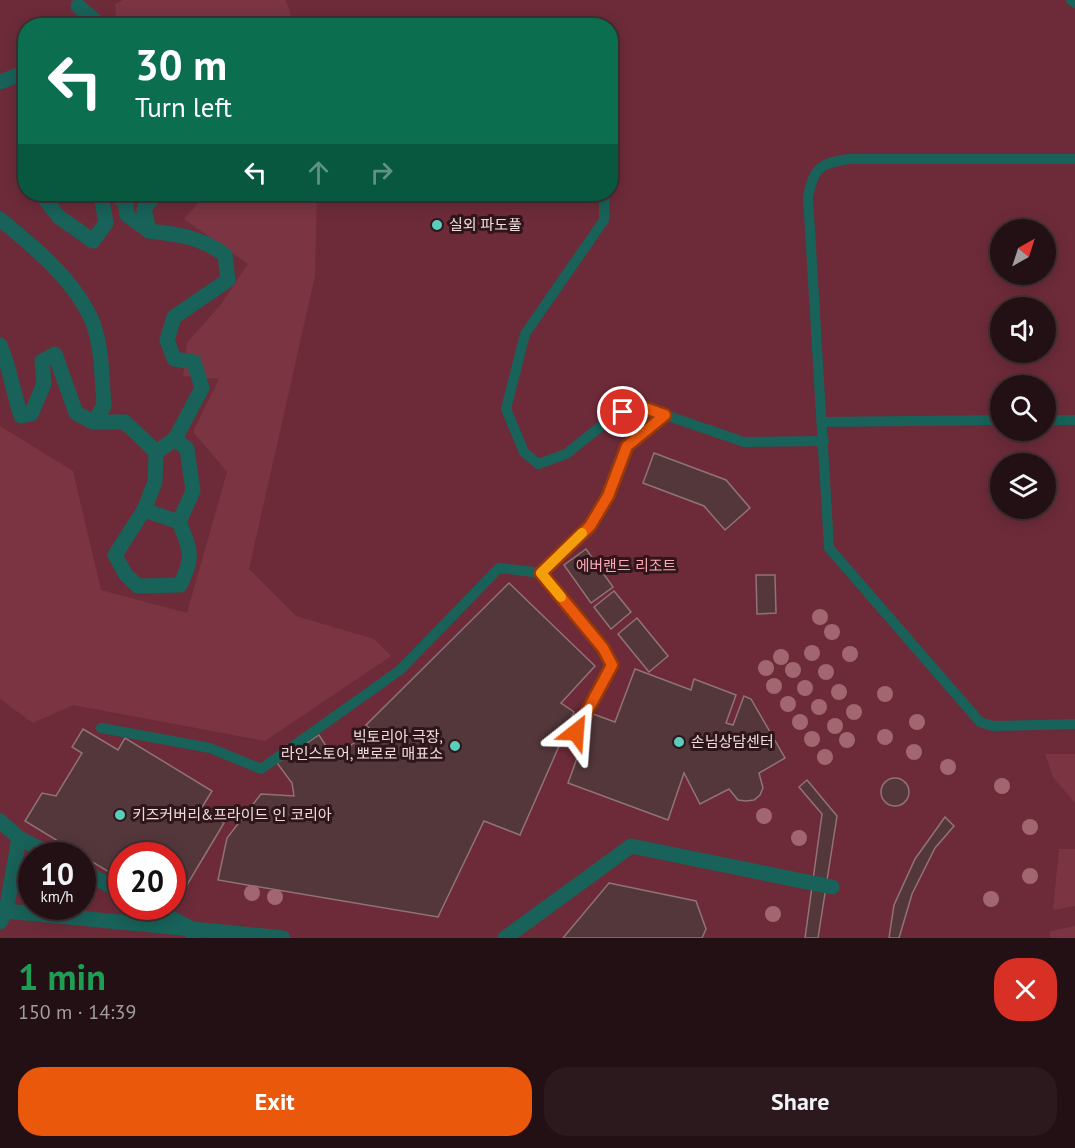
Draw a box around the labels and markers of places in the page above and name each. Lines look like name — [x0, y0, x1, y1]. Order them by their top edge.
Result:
place label: 실외 파도풀 — [449, 215, 522, 234]
marker: 실외 파도풀 — [430, 218, 444, 232]
pin — [597, 386, 648, 437]
place label: 빅토리아 극장, 라인스토어, 뽀로로 매표소 — [281, 727, 443, 763]
place label: 손님상담센터 — [691, 732, 774, 751]
marker: 손님상담센터 — [672, 735, 686, 749]
marker: 빅토리아 극장, 라인스토어, 뽀로로 매표소 — [448, 739, 462, 753]
place label: 키즈커버리&프라이드 인 코리아 — [132, 805, 332, 824]
marker: 키즈커버리&프라이드 인 코리아 — [113, 808, 127, 822]

